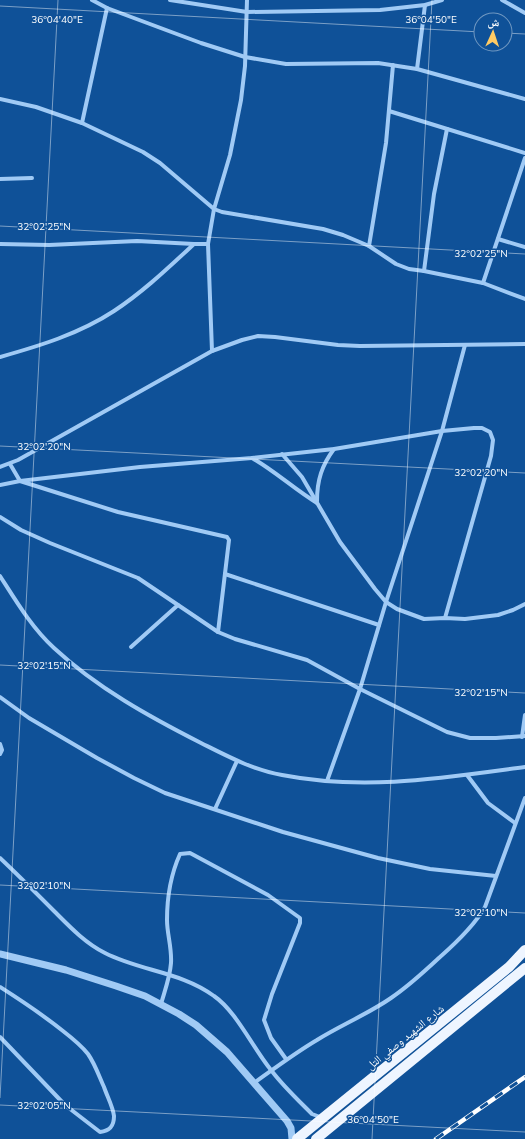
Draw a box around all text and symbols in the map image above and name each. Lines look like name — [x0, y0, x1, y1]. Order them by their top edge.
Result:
north arrow — [473, 12, 513, 52]
text: 36°04'40"E — [31, 13, 83, 26]
text: 36°04'50"E — [405, 13, 457, 26]
text: ش — [487, 15, 500, 30]
text: 32°02'25"N — [17, 220, 71, 233]
text: 32°02'25"N — [454, 247, 508, 260]
text: 32°02'20"N — [17, 440, 71, 453]
text: 32°02'20"N — [454, 466, 508, 479]
text: 32°02'15"N — [17, 659, 71, 672]
text: 32°02'15"N — [454, 686, 508, 699]
text: 32°02'10"N — [17, 879, 71, 892]
text: 32°02'10"N — [454, 906, 508, 919]
street label: شارع الشهيد وصفي التل — [363, 1001, 448, 1074]
text: 32°02'05"N — [17, 1099, 71, 1112]
text: 36°04'50"E — [347, 1113, 399, 1126]

